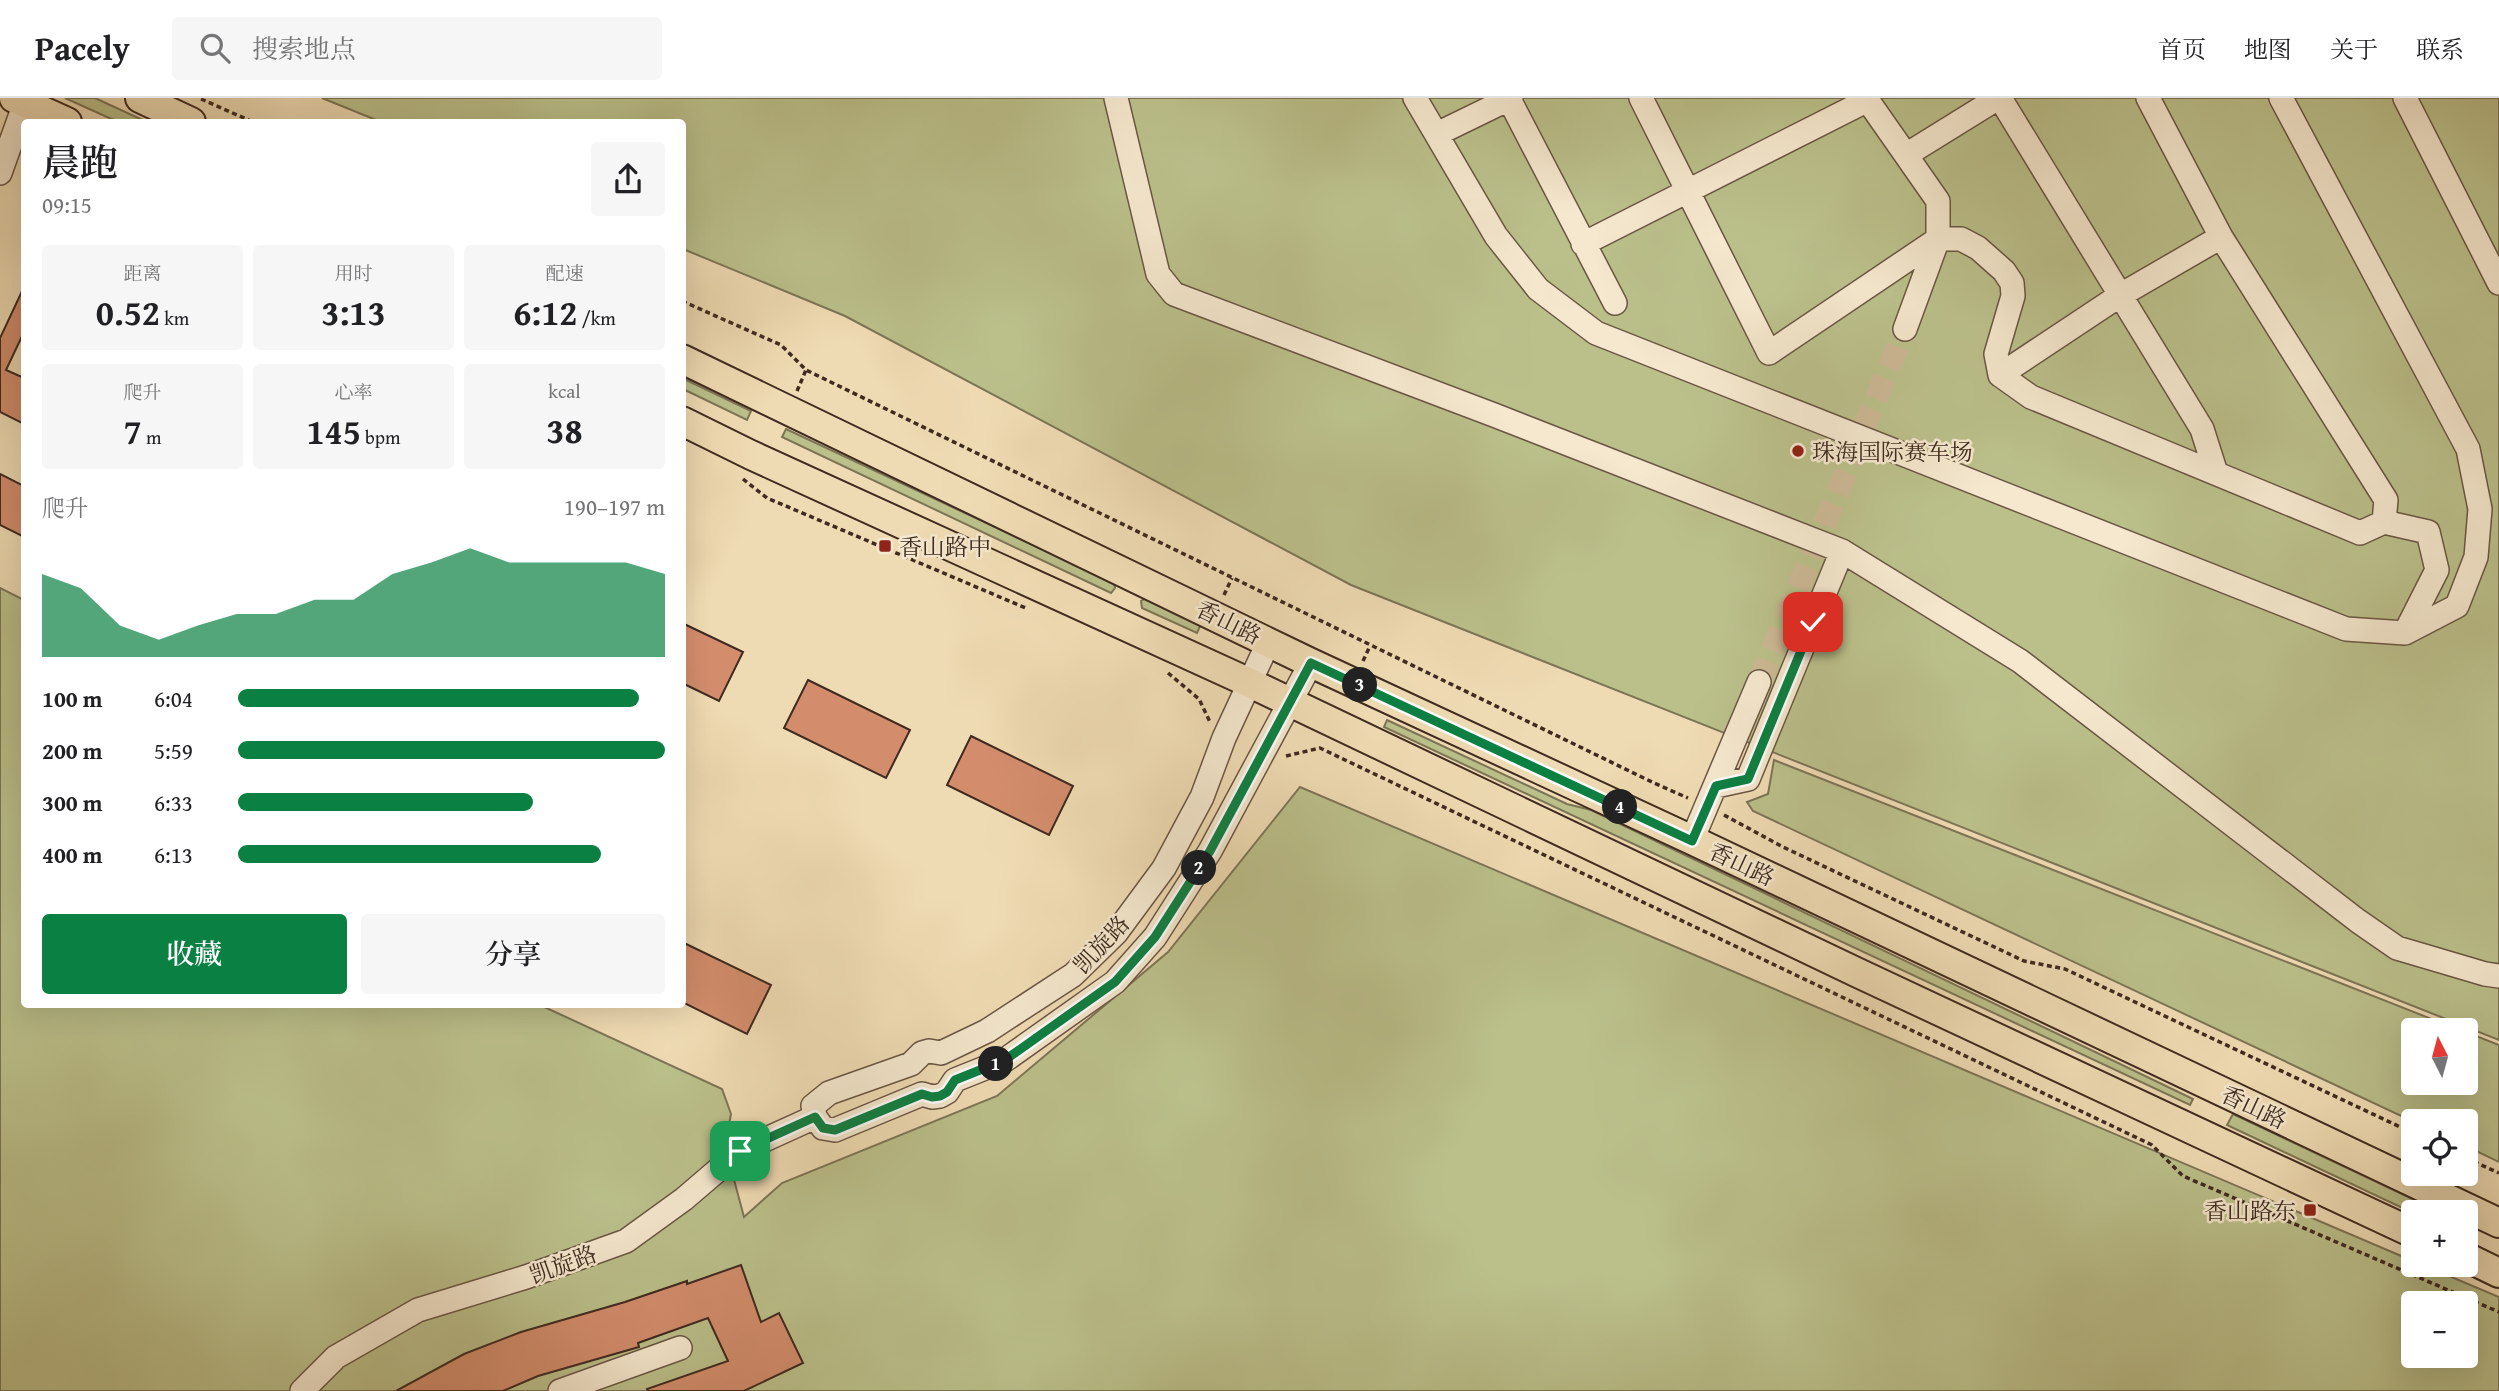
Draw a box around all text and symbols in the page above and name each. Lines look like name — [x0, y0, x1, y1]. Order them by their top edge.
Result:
search box — [172, 17, 662, 80]
text: Pacely — [35, 24, 130, 72]
icon: search — [196, 29, 234, 67]
text: 搜索地点 — [252, 29, 356, 68]
text: 首页 — [2158, 32, 2206, 67]
text: 地图 — [2244, 32, 2292, 67]
text: 关于 — [2330, 32, 2378, 67]
text: 联系 — [2416, 32, 2464, 67]
text: 晨跑 — [42, 134, 118, 190]
button: share — [591, 142, 665, 216]
text: 09:15 — [42, 188, 92, 221]
text: 距离 — [123, 259, 162, 287]
text: 用时 — [334, 259, 373, 287]
text: 配速 — [545, 259, 584, 287]
text: 0.52 — [96, 287, 160, 338]
text: 3:13 — [321, 287, 386, 338]
text: 6:12 — [513, 287, 577, 338]
text: km — [160, 304, 189, 332]
text: /km — [577, 304, 616, 332]
text: kcal — [548, 377, 581, 405]
text: 爬升 — [123, 378, 162, 406]
text: 心率 — [334, 378, 373, 406]
text: 38 — [546, 405, 583, 456]
text: 7 — [124, 406, 142, 457]
text: 145 — [306, 406, 361, 457]
text: m — [142, 423, 161, 451]
text: bpm — [361, 423, 401, 451]
place label: 珠海国际赛车场 — [1812, 435, 1973, 468]
marker: 珠海国际赛车场 — [1790, 443, 1806, 459]
text: 190–197 m — [564, 490, 665, 523]
text: 爬升 — [42, 491, 88, 524]
place label: 香山路中 — [899, 530, 991, 563]
marker: 香山路中 — [877, 538, 893, 554]
street label: 香山路 — [1191, 592, 1267, 652]
pin — [1783, 592, 1843, 652]
icon: check — [1794, 603, 1832, 641]
pin: 3 — [1342, 668, 1378, 702]
text: 3 — [1355, 670, 1364, 698]
text: 100 m — [42, 682, 103, 715]
text: 6:04 — [154, 682, 193, 715]
text: 200 m — [42, 734, 103, 767]
text: 5:59 — [154, 734, 193, 767]
text: 300 m — [42, 786, 103, 819]
text: 6:33 — [154, 786, 193, 819]
pin: 4 — [1602, 790, 1638, 824]
text: 4 — [1615, 792, 1624, 820]
street label: 香山路 — [1704, 834, 1780, 894]
text: 400 m — [42, 838, 103, 871]
text: 6:13 — [154, 838, 193, 871]
pin: 2 — [1182, 850, 1216, 886]
text: 2 — [1194, 853, 1203, 881]
street label: 凯旋路 — [1065, 908, 1137, 980]
button: 收藏 — [42, 914, 347, 994]
button: 分享 — [361, 914, 665, 994]
north arrow — [2401, 1018, 2478, 1096]
map controls — [2401, 1018, 2478, 1368]
pin: 1 — [978, 1046, 1014, 1082]
text: 1 — [991, 1049, 1000, 1077]
street label: 香山路 — [2216, 1077, 2292, 1137]
button: locate — [2401, 1109, 2478, 1186]
pin — [710, 1121, 770, 1181]
icon: arrive — [721, 1132, 759, 1170]
place label: 香山路东 — [2204, 1194, 2296, 1227]
button: + — [2401, 1200, 2478, 1277]
marker: 香山路东 — [2302, 1202, 2318, 1218]
street label: 凯旋路 — [525, 1237, 601, 1291]
button: − — [2401, 1291, 2478, 1368]

